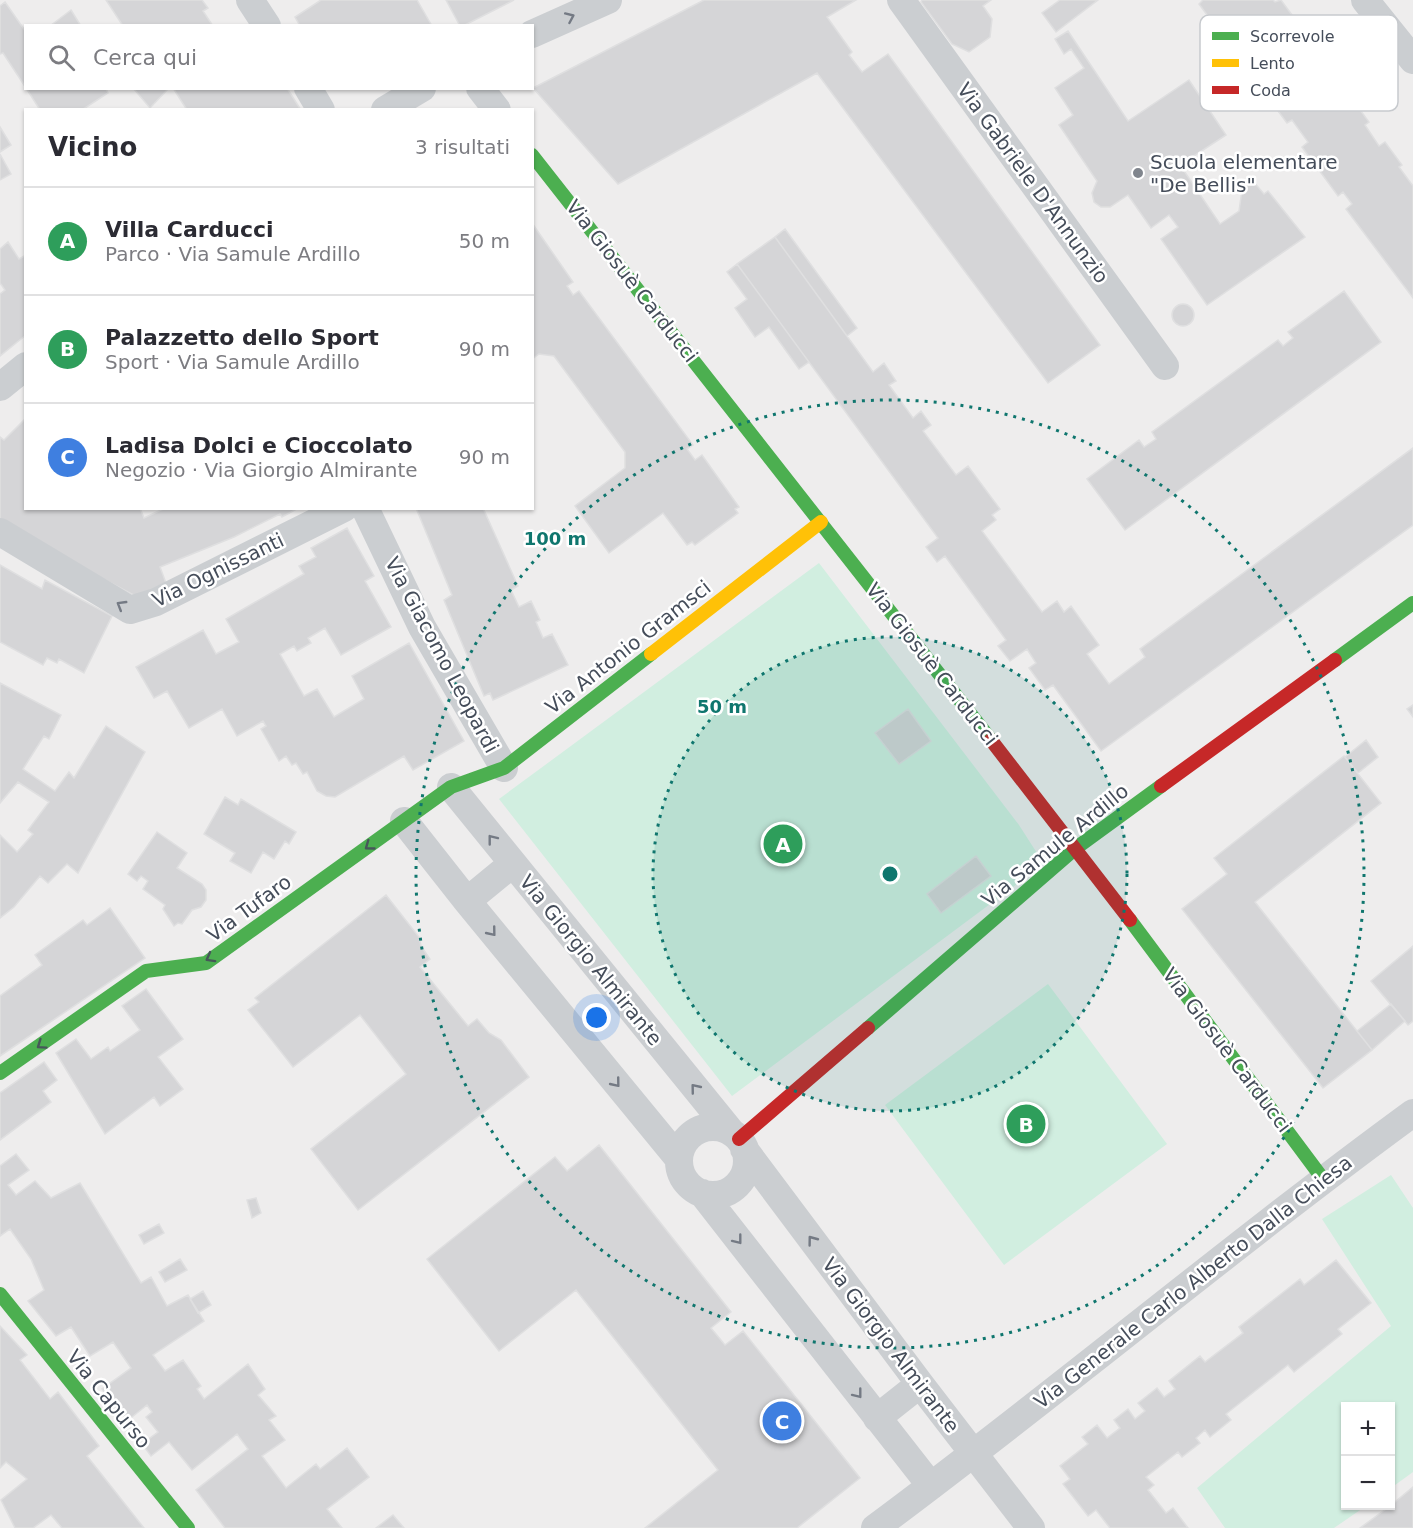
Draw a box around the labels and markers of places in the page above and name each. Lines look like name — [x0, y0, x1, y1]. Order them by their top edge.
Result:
place label: Scuola elementare "De Bellis" — [1150, 150, 1338, 197]
marker: Scuola elementare "De Bellis" — [1131, 166, 1145, 180]
pin: A — [764, 822, 802, 866]
centre of rings — [880, 864, 900, 884]
pin: B — [1006, 1102, 1046, 1146]
pin: C — [762, 1398, 802, 1444]

